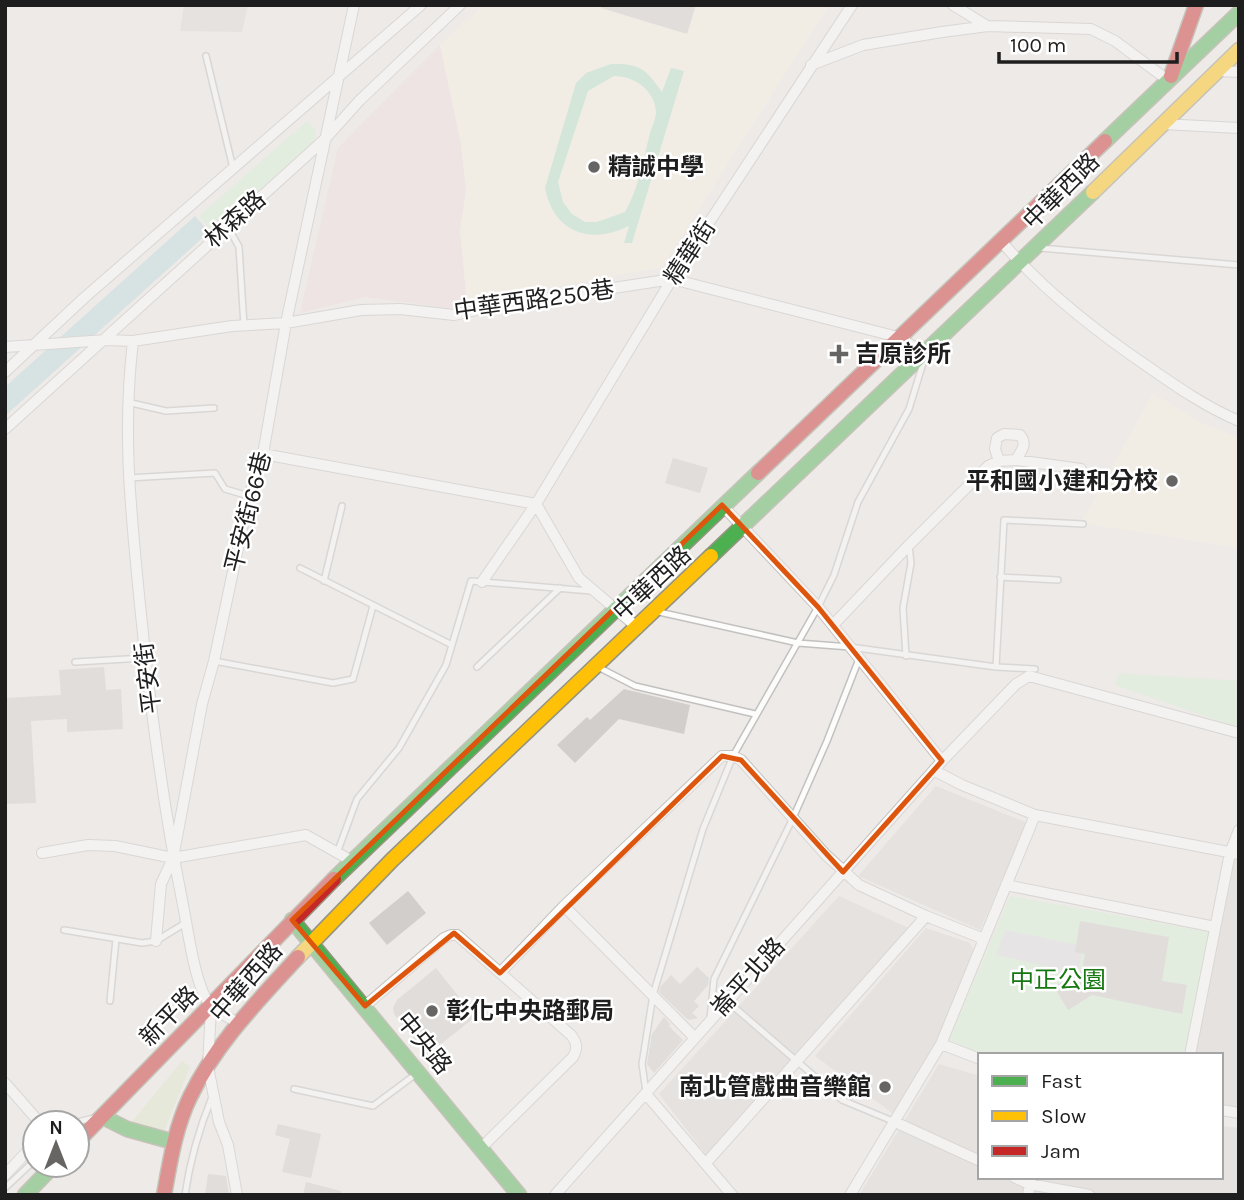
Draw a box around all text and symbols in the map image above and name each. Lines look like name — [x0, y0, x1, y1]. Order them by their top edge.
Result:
scale bar — [999, 21, 1178, 65]
text: 100 m — [1010, 33, 1067, 57]
street label: 中華西路 — [1017, 147, 1105, 235]
place label: 精誠中學 — [608, 153, 704, 181]
marker: 精誠中學 — [586, 159, 602, 175]
street label: 林森路 — [199, 185, 271, 253]
street label: 精華街 — [659, 214, 721, 290]
street label: 中華西路250巷 — [452, 275, 616, 325]
place label: 吉原診所 — [855, 340, 951, 368]
marker: 吉原診所 — [829, 344, 849, 364]
street label: 平安街66巷 — [219, 449, 277, 575]
place label: 平和國小建和分校 — [966, 467, 1158, 495]
marker: 平和國小建和分校 — [1164, 473, 1180, 489]
street label: 中華西路 — [607, 540, 697, 626]
street label: 平安街 — [130, 641, 166, 715]
street label: 崙平北路 — [705, 932, 791, 1022]
street label: 中華西路 — [204, 937, 288, 1027]
park label: 中正公園 — [1010, 966, 1106, 994]
street label: 新平路 — [134, 980, 204, 1052]
place label: 彰化中央路郵局 — [446, 997, 614, 1025]
marker: 彰化中央路郵局 — [424, 1003, 440, 1019]
street label: 中央路 — [390, 1006, 458, 1080]
legend — [978, 1053, 1223, 1179]
text: Fast — [1041, 1069, 1082, 1093]
place label: 南北管戲曲音樂館 — [679, 1073, 871, 1101]
marker: 南北管戲曲音樂館 — [877, 1079, 893, 1095]
text: Slow — [1041, 1104, 1086, 1128]
north arrow — [21, 1109, 91, 1179]
text: N — [49, 1117, 63, 1139]
text: Jam — [1041, 1139, 1081, 1163]

